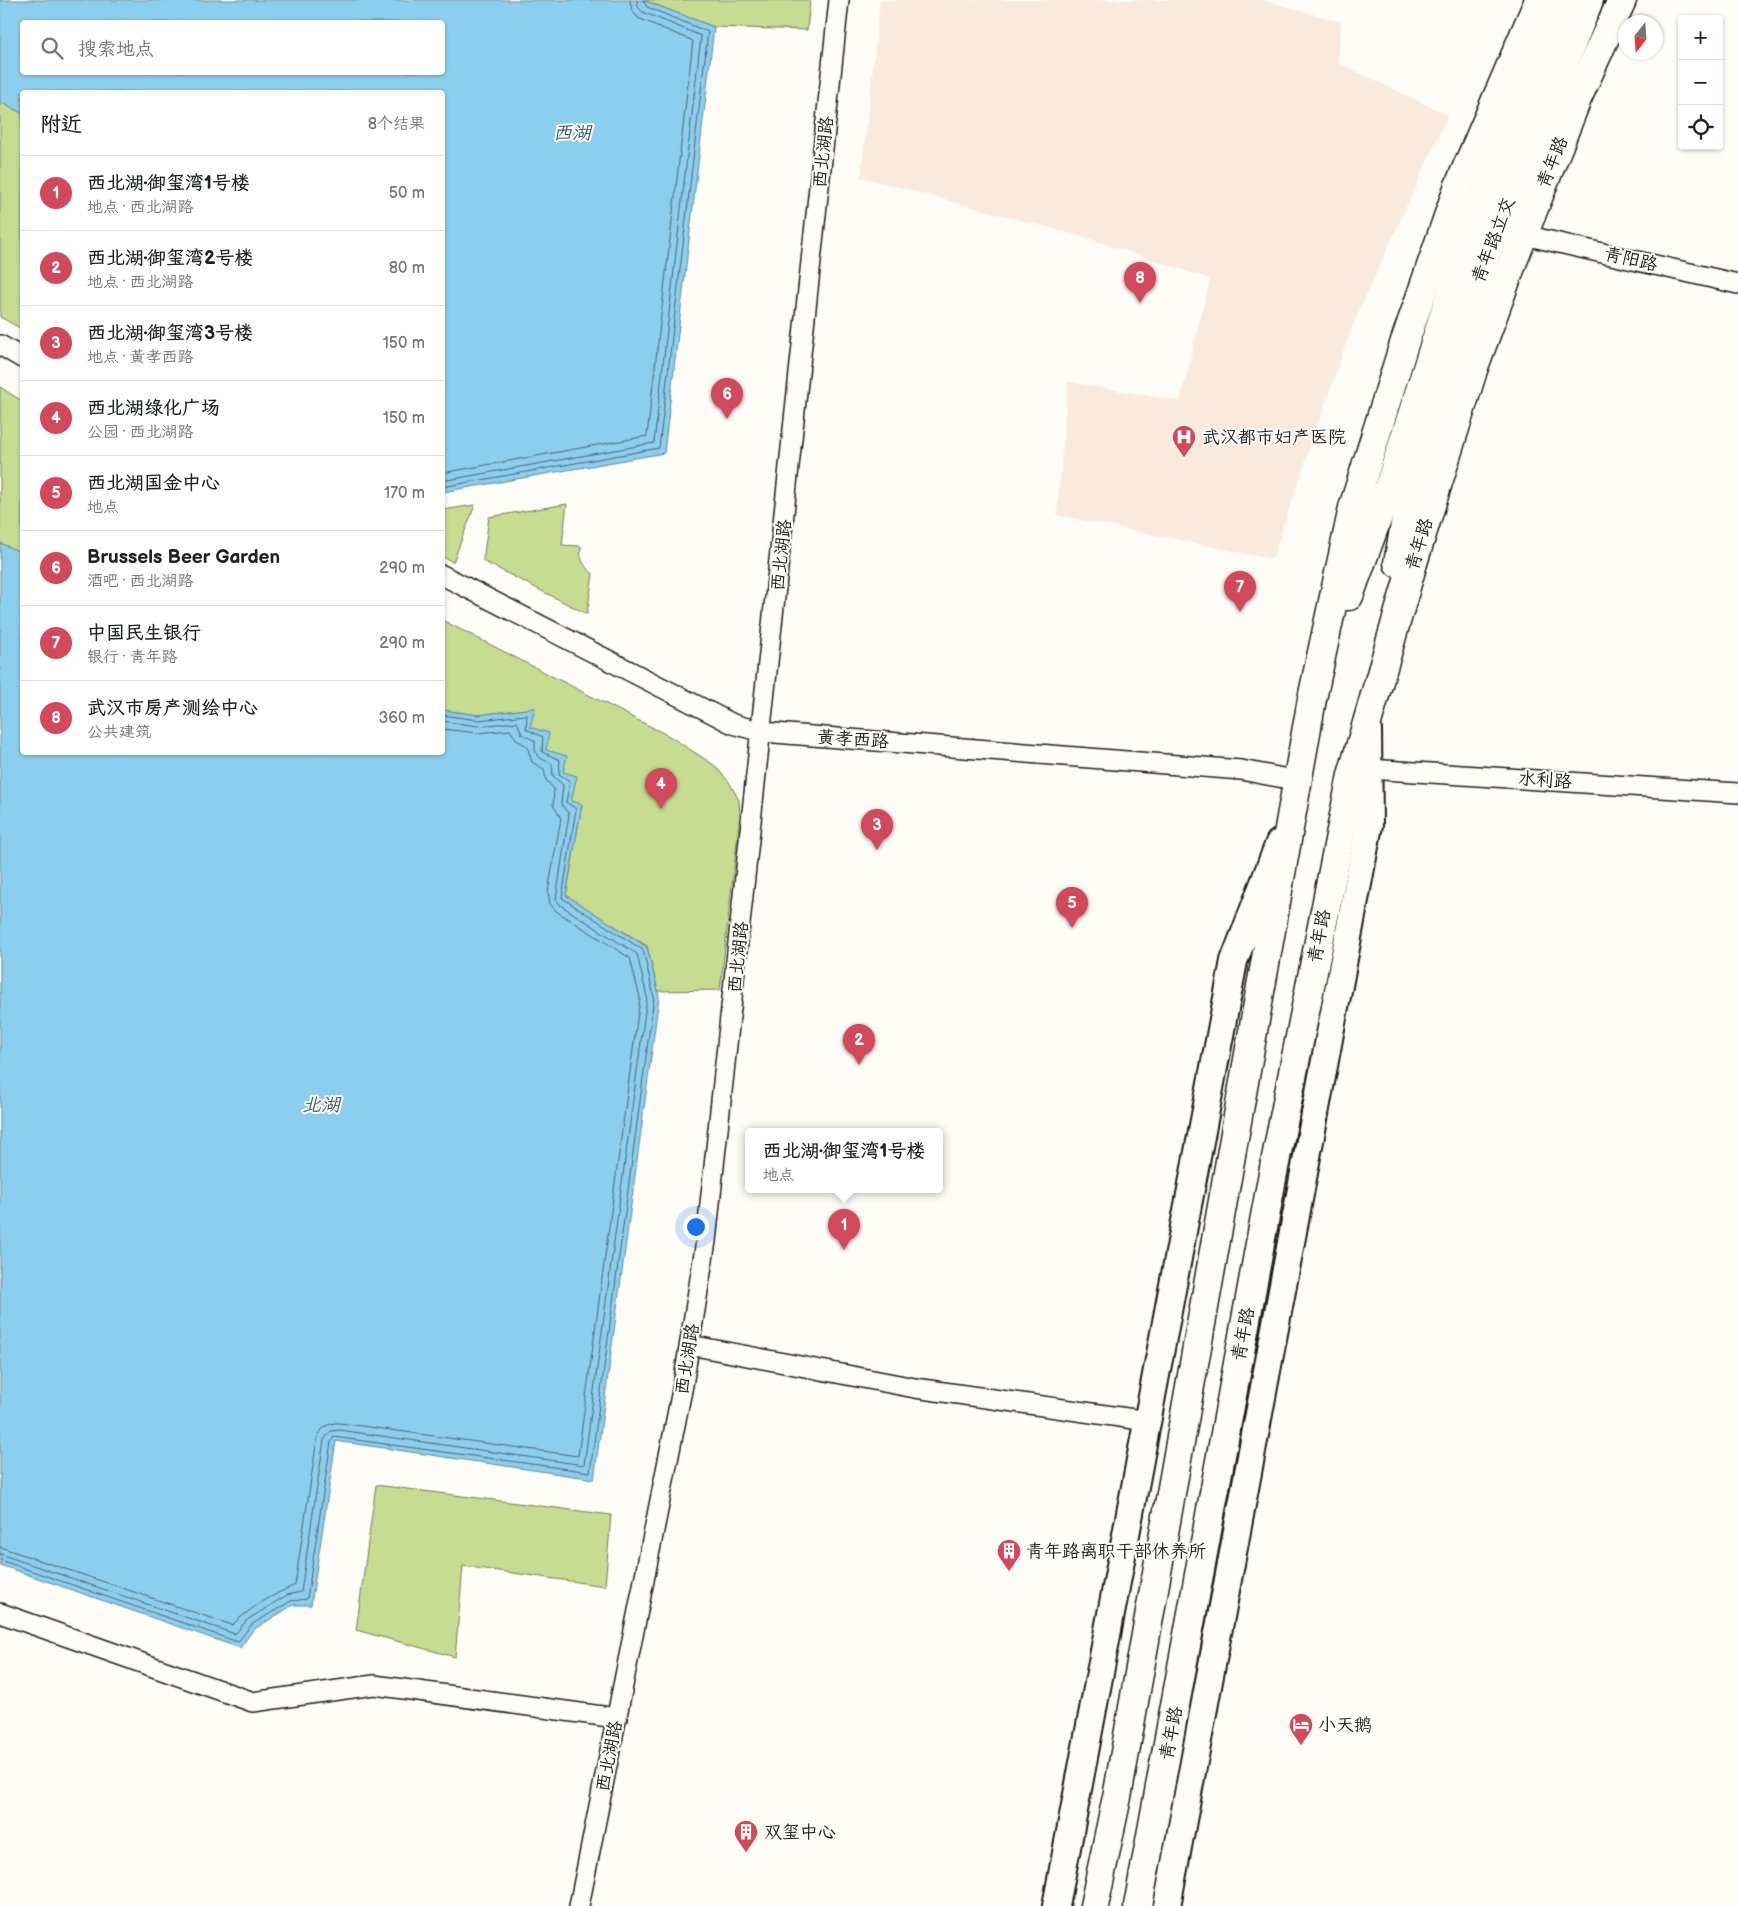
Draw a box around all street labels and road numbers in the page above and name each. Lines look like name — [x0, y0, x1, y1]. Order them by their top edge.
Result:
street label: 西北湖路 — [809, 115, 838, 189]
street label: 青年路 — [1533, 133, 1572, 191]
street label: 青年路立交 — [1468, 194, 1519, 286]
street label: 青阳路 — [1602, 243, 1660, 276]
street label: 青年路 — [1402, 515, 1437, 573]
street label: 西北湖路 — [767, 518, 796, 592]
street label: 黄孝西路 — [816, 727, 890, 752]
street label: 水利路 — [1517, 768, 1573, 793]
street label: 青年路 — [1304, 908, 1335, 965]
street label: 西北湖路 — [724, 920, 753, 994]
street label: 青年路 — [1228, 1306, 1259, 1363]
street label: 西北湖路 — [671, 1322, 703, 1396]
street label: 青年路 — [1156, 1705, 1187, 1762]
street label: 西北湖路 — [592, 1719, 627, 1793]

